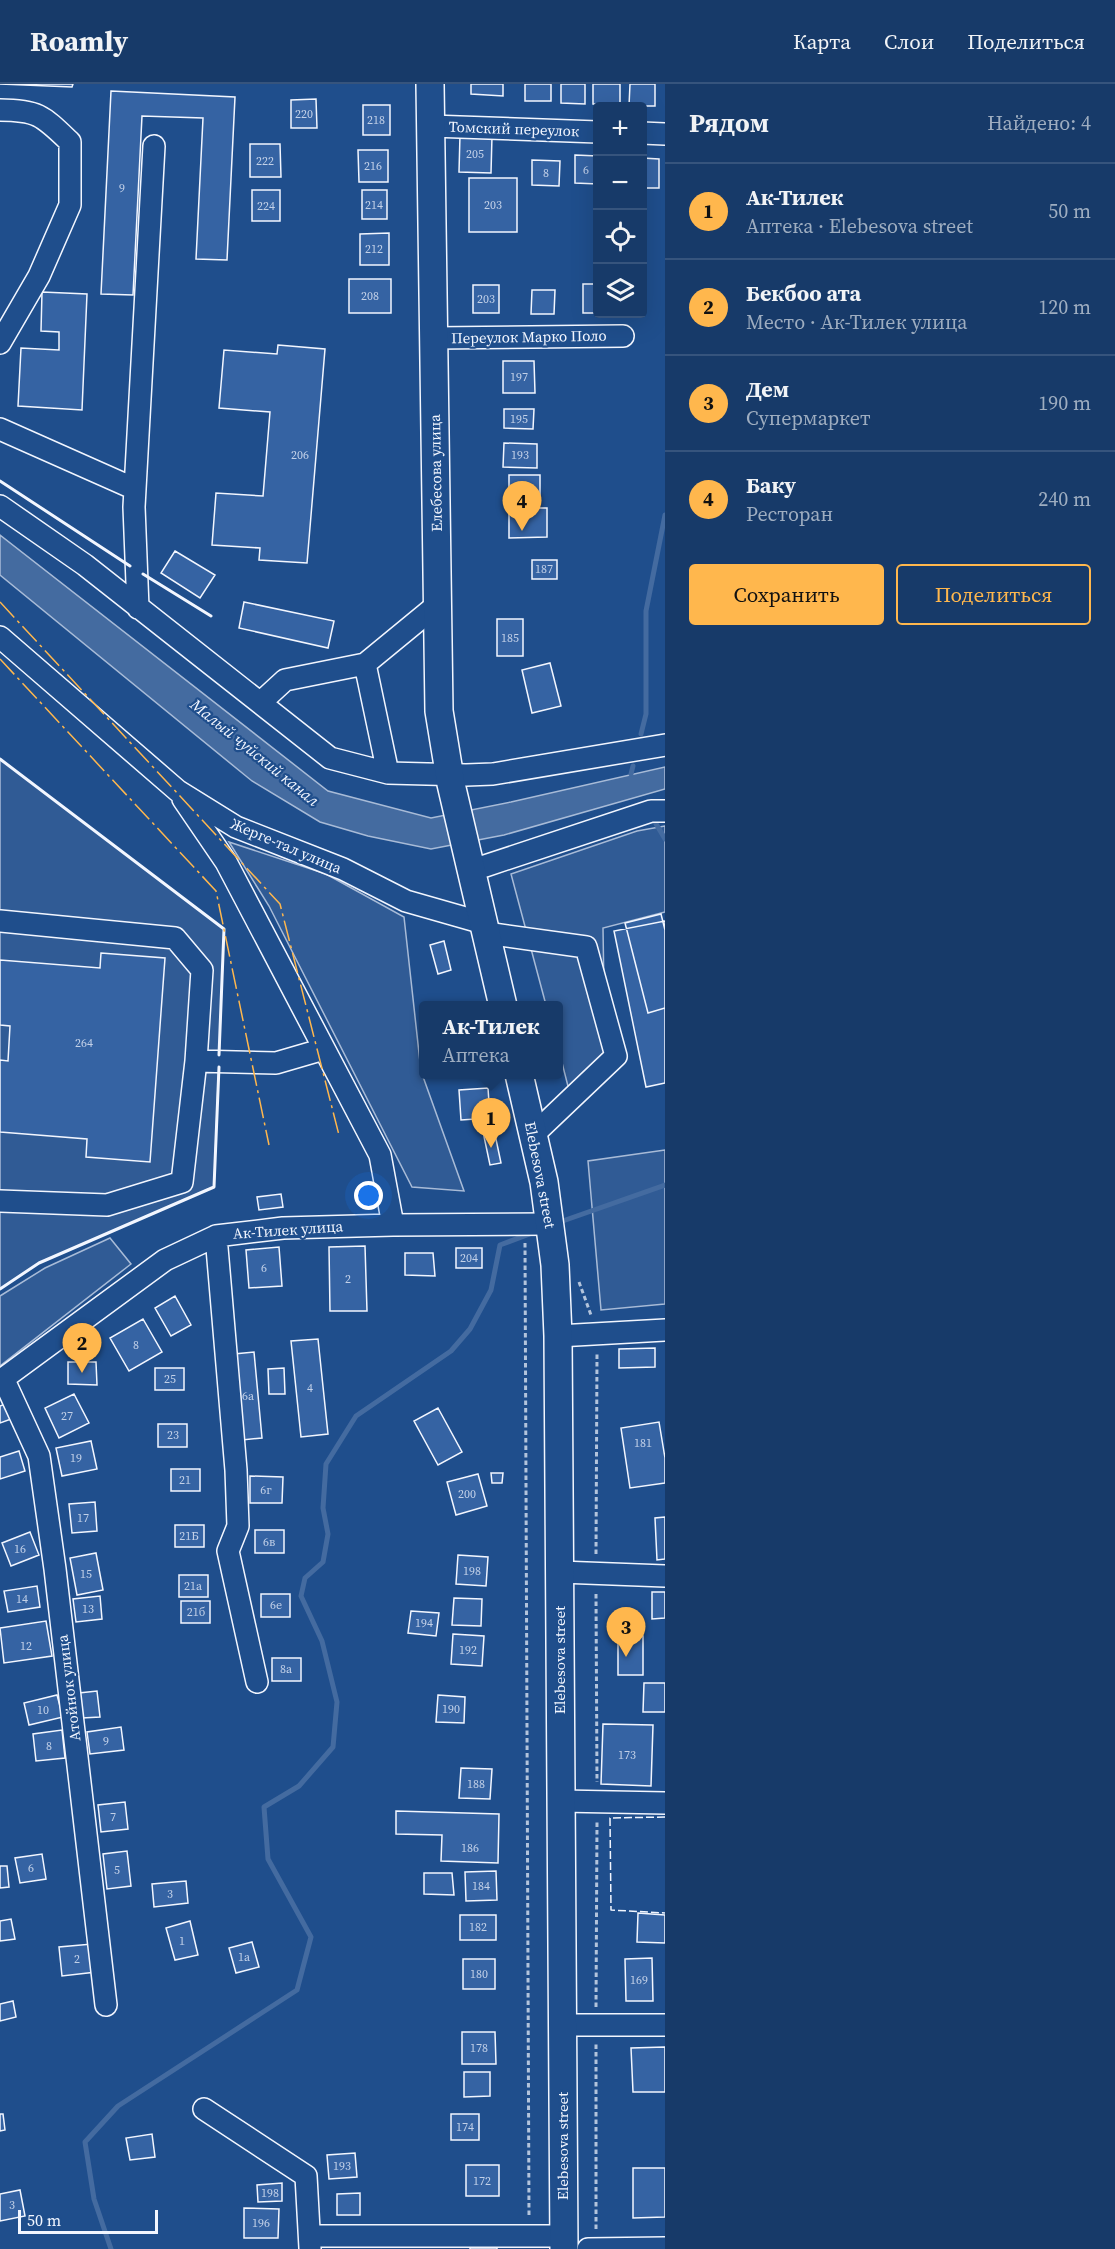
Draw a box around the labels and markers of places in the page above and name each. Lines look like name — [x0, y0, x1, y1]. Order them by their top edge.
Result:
pin: 4 — [502, 482, 542, 531]
pin: 1 — [472, 1098, 510, 1148]
pin: 2 — [62, 1324, 101, 1373]
pin: 3 — [606, 1608, 646, 1657]

